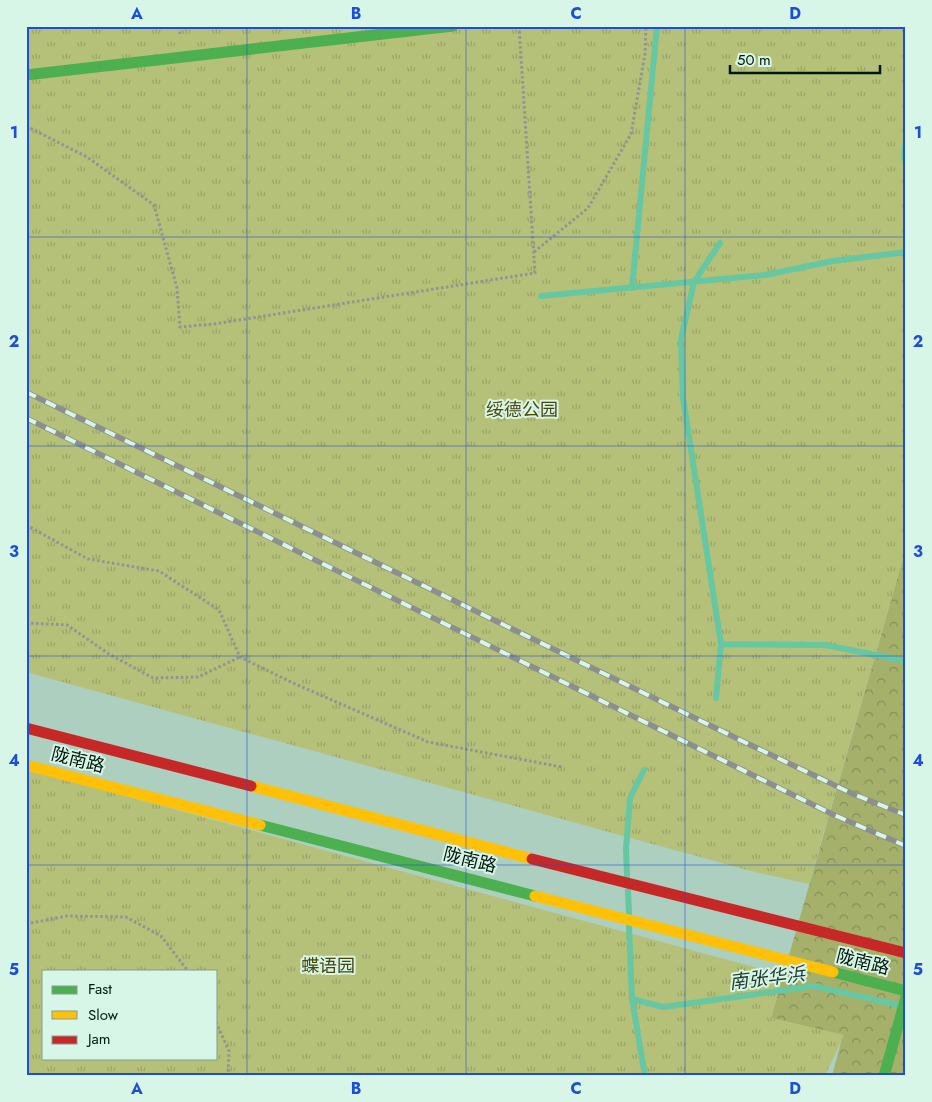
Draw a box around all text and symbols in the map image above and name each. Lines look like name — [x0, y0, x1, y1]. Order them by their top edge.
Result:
text: A — [130, 2, 143, 25]
text: B — [351, 2, 361, 25]
text: C — [570, 2, 582, 25]
text: D — [789, 2, 801, 25]
scale bar — [730, 42, 880, 74]
text: 50 m — [737, 49, 771, 71]
text: 1 — [10, 121, 18, 144]
text: 1 — [914, 121, 922, 144]
text: 2 — [9, 330, 19, 353]
text: 2 — [913, 330, 923, 353]
park label: 绥德公园 — [486, 397, 558, 423]
text: 3 — [9, 540, 19, 563]
text: 3 — [913, 540, 923, 563]
street label: 陇南路 — [49, 741, 107, 779]
text: 4 — [8, 749, 20, 772]
text: 4 — [912, 749, 924, 772]
street label: 陇南路 — [441, 841, 499, 879]
street label: 陇南路 — [834, 943, 892, 981]
park label: 蝶语园 — [301, 953, 355, 979]
text: 5 — [9, 958, 19, 981]
text: 5 — [913, 958, 923, 981]
water label: 南张华浜 — [728, 960, 808, 996]
legend — [42, 970, 218, 1060]
text: Fast — [88, 978, 112, 1000]
text: Slow — [88, 1004, 119, 1026]
text: Jam — [86, 1028, 111, 1050]
text: A — [130, 1077, 143, 1100]
text: B — [351, 1077, 361, 1100]
text: C — [570, 1077, 582, 1100]
text: D — [789, 1077, 801, 1100]

